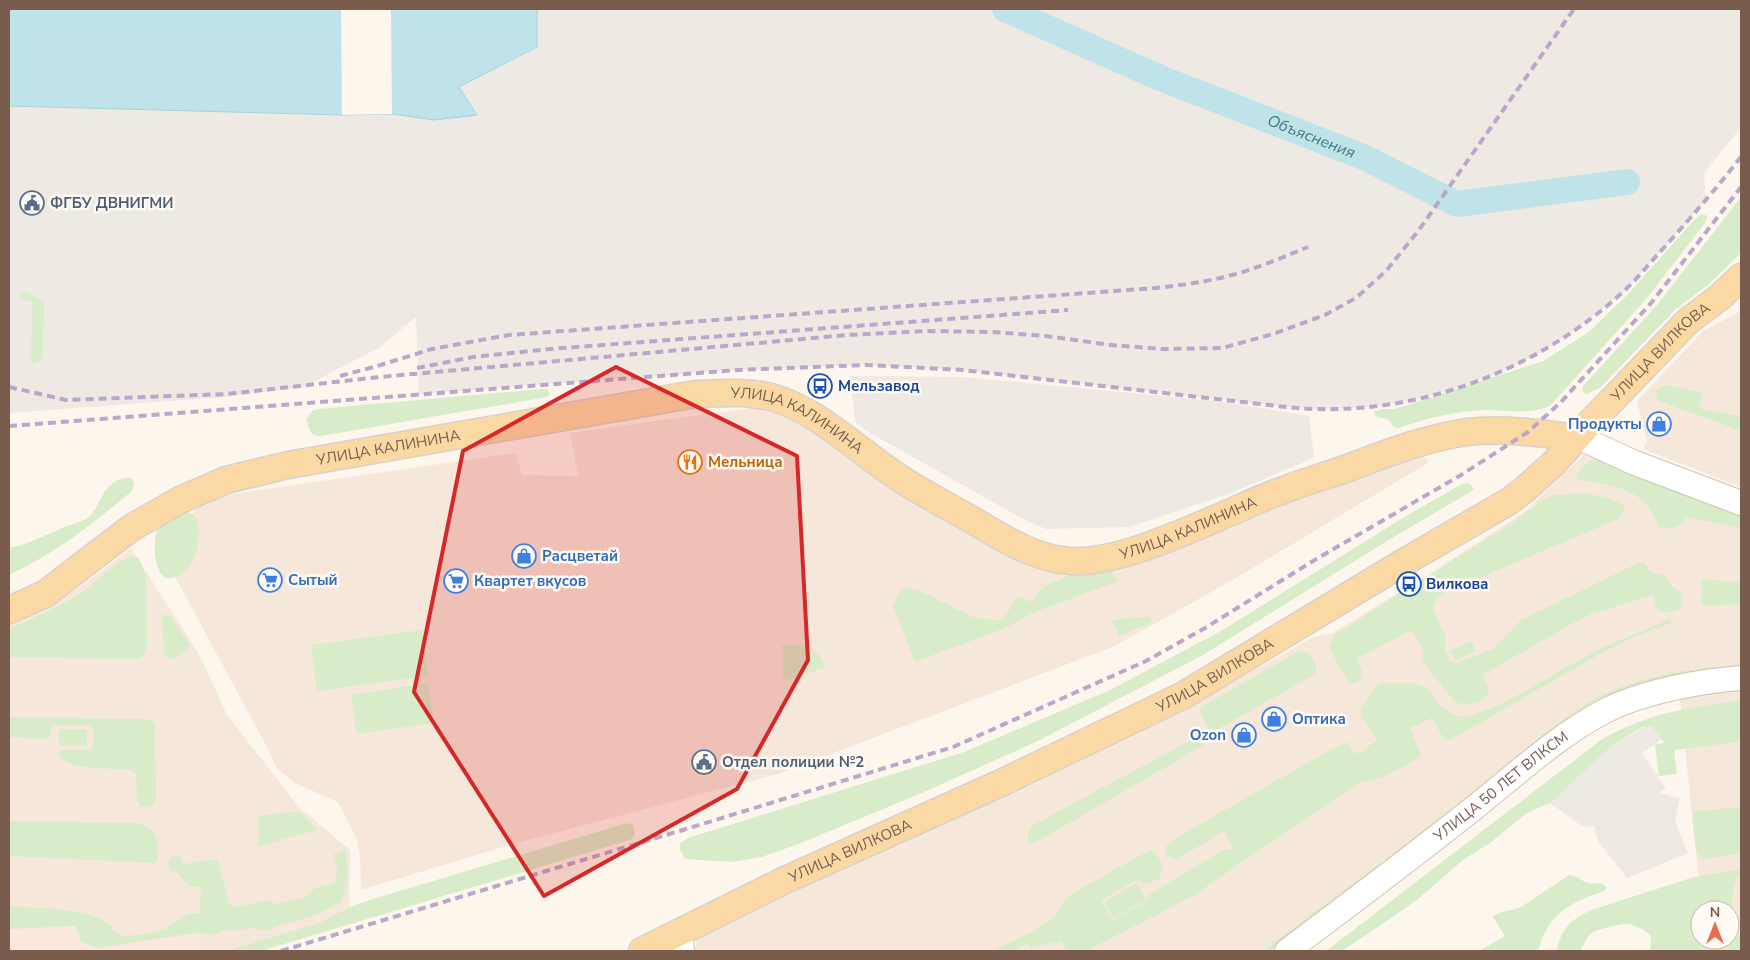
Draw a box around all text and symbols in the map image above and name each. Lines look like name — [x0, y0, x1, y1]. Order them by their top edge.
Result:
water label: Объяснения — [1264, 110, 1359, 164]
public building icon: ФГБУ ДВНИГМИ — [19, 190, 45, 216]
place label: ФГБУ ДВНИГМИ — [50, 193, 173, 213]
street label: УЛИЦА ВИЛКОВА — [1605, 298, 1714, 406]
bus stop icon: Мельзавод — [807, 373, 833, 399]
place label: Мельзавод — [838, 376, 920, 396]
street label: УЛИЦА КАЛИНИНА — [729, 383, 867, 458]
shop icon: Продукты — [1646, 411, 1672, 437]
place label: Продукты — [1568, 414, 1642, 434]
street label: УЛИЦА КАЛИНИНА — [314, 425, 462, 470]
restaurant icon: Мельница — [677, 449, 703, 475]
place label: Мельница — [708, 452, 783, 472]
street label: УЛИЦА КАЛИНИНА — [1116, 492, 1260, 565]
shop icon: Расцветай — [511, 543, 537, 569]
place label: Расцветай — [542, 546, 618, 566]
supermarket icon: Сытый — [257, 567, 283, 593]
supermarket icon: Квартет вкусов — [443, 568, 469, 594]
place label: Сытый — [288, 570, 338, 590]
place label: Квартет вкусов — [474, 571, 586, 591]
bus stop icon: Вилкова — [1396, 571, 1422, 597]
place label: Вилкова — [1426, 574, 1489, 594]
street label: УЛИЦА ВИЛКОВА — [1152, 633, 1277, 717]
shop icon: Оптика — [1261, 706, 1287, 732]
place label: Оптика — [1292, 709, 1346, 729]
shop icon: Ozon — [1231, 722, 1257, 748]
place label: Ozon — [1190, 725, 1226, 745]
street label: УЛИЦА 50 ЛЕТ ВЛКСМ — [1429, 727, 1572, 847]
public building icon: Отдел полиции №2 — [691, 749, 717, 775]
place label: Отдел полиции №2 — [722, 752, 864, 772]
street label: УЛИЦА ВИЛКОВА — [784, 814, 915, 888]
north arrow — [1690, 900, 1740, 950]
text: N — [1710, 903, 1720, 922]

